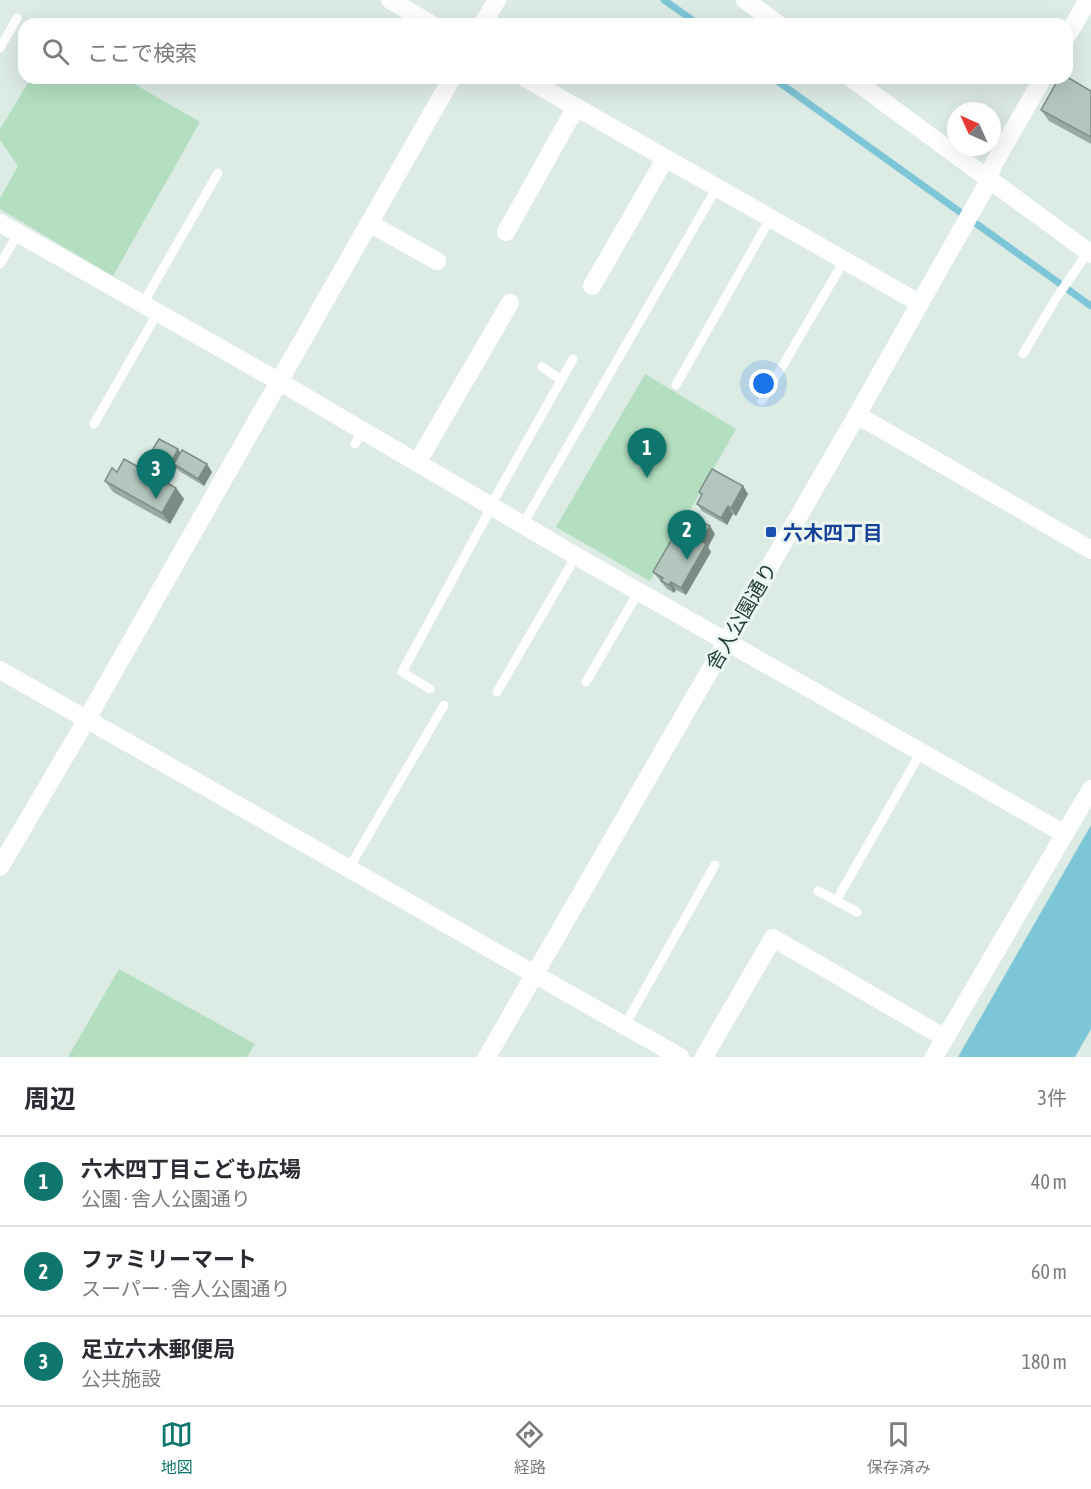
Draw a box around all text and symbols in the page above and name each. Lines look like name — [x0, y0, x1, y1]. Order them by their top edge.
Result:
search box — [18, 18, 1073, 84]
icon: search — [39, 35, 72, 68]
text: ここで検索 — [87, 40, 197, 66]
north arrow — [947, 102, 1001, 156]
your location — [749, 369, 778, 398]
pin: 1 — [628, 428, 666, 478]
pin: 3 — [136, 450, 176, 499]
pin: 2 — [668, 510, 706, 560]
place label: 六木四丁目 — [783, 521, 883, 544]
marker: 六木四丁目 — [764, 525, 778, 539]
street label: 舎人公園通り — [701, 558, 781, 674]
text: 周辺 — [24, 1084, 76, 1114]
text: 3件 — [1038, 1086, 1067, 1109]
text: 六木四丁目こども広場 — [81, 1156, 301, 1182]
text: 1 — [39, 1170, 48, 1193]
text: 40 m — [1031, 1170, 1067, 1193]
text: 公園 · 舎人公園通り — [81, 1187, 251, 1210]
text: ファミリーマート — [81, 1246, 257, 1272]
text: 2 — [39, 1260, 48, 1283]
text: 60 m — [1031, 1260, 1067, 1283]
text: スーパー · 舎人公園通り — [81, 1277, 291, 1300]
text: 足立六木郵便局 — [81, 1336, 235, 1362]
text: 3 — [39, 1350, 48, 1373]
text: 180 m — [1022, 1350, 1067, 1373]
text: 公共施設 — [81, 1367, 161, 1390]
tab: 地図 — [160, 1418, 193, 1478]
tab: 経路 — [513, 1418, 546, 1478]
tab: 保存済み — [867, 1418, 931, 1478]

